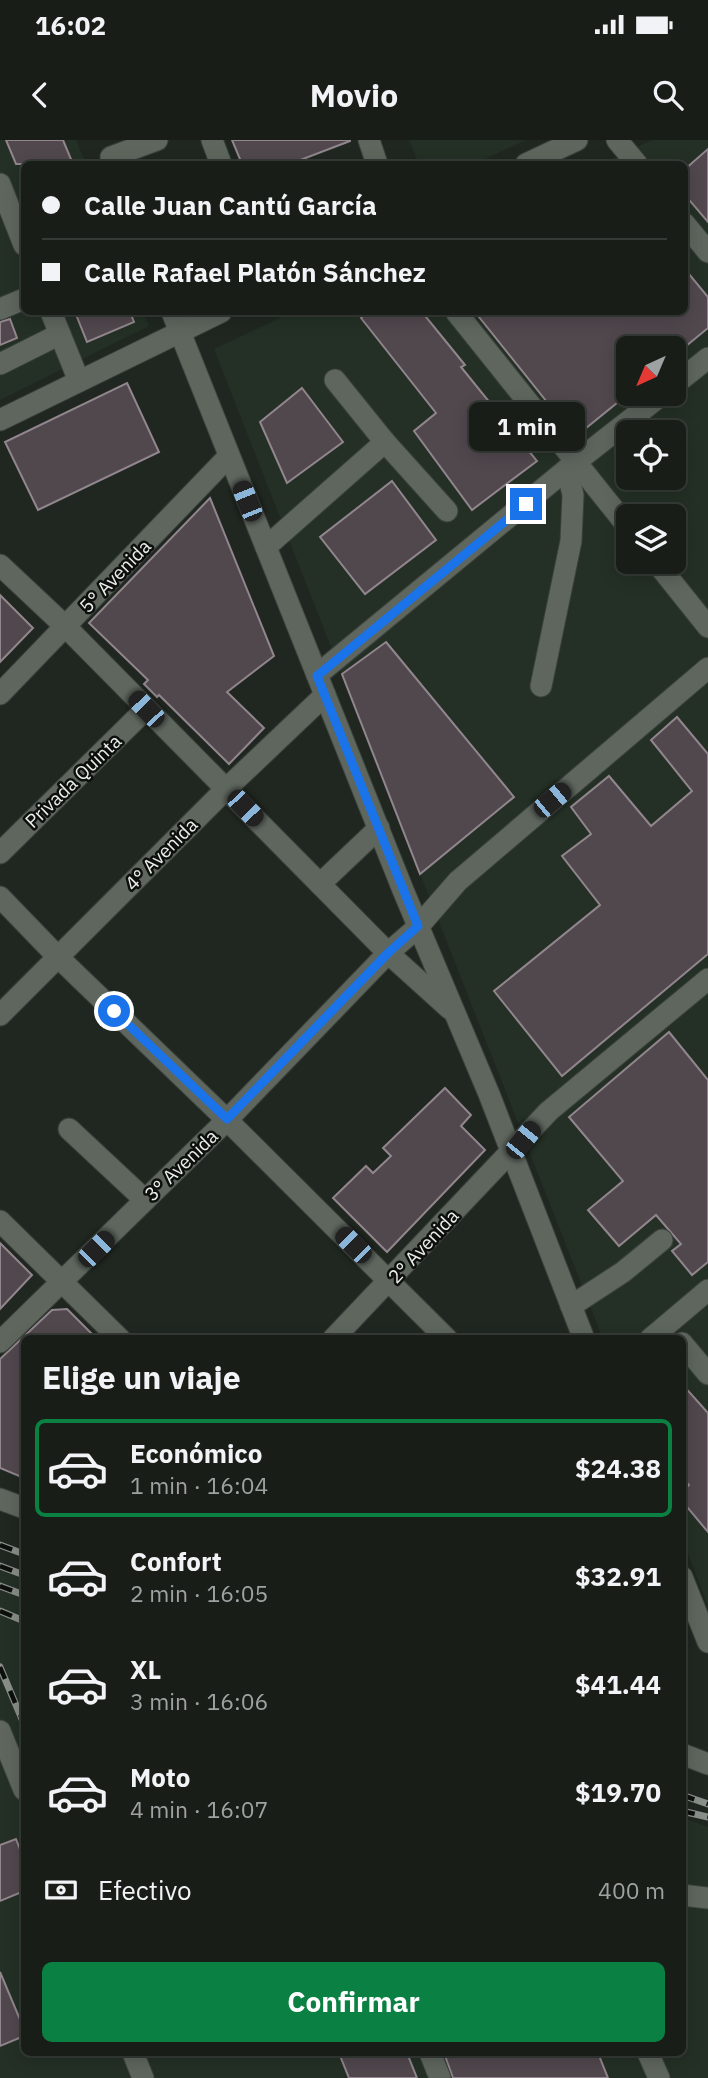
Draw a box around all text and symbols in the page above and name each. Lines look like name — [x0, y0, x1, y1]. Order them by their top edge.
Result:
text: 16:02 — [35, 8, 106, 42]
text: Movio — [310, 74, 398, 116]
icon: back — [21, 76, 59, 114]
icon: search — [649, 76, 687, 114]
text: Calle Juan Cantú García — [84, 188, 377, 222]
text: Calle Rafael Platón Sánchez — [84, 255, 426, 289]
north arrow — [616, 336, 686, 406]
map controls — [616, 336, 686, 574]
callout: 1 min — [468, 402, 584, 452]
text: 1 min — [497, 411, 557, 441]
button: locate — [616, 420, 686, 490]
car — [230, 478, 265, 524]
route end — [510, 488, 542, 520]
button: layers — [616, 504, 686, 574]
street label: 5° Avenida — [74, 534, 156, 618]
car — [124, 687, 169, 731]
street label: Privada Quinta — [20, 729, 126, 833]
car — [530, 778, 575, 822]
car — [223, 786, 268, 830]
street label: 4° Avenida — [120, 813, 202, 895]
route start — [98, 995, 130, 1027]
car — [502, 1117, 545, 1163]
street label: 3° Avenida — [139, 1124, 223, 1206]
street label: 2° Avenida — [383, 1204, 463, 1288]
car — [331, 1223, 376, 1267]
car — [74, 1227, 119, 1271]
text: Elige un viaje — [42, 1356, 241, 1398]
text: Económico — [130, 1436, 262, 1470]
icon: car — [46, 1437, 109, 1500]
text: $24.38 — [575, 1451, 661, 1485]
text: 1 min · 16:04 — [130, 1470, 268, 1500]
text: Confort — [130, 1544, 222, 1578]
icon: car — [46, 1545, 109, 1608]
text: $32.91 — [575, 1559, 661, 1593]
text: 2 min · 16:05 — [130, 1578, 268, 1608]
text: XL — [130, 1652, 161, 1686]
icon: car — [46, 1653, 109, 1716]
text: $41.44 — [575, 1667, 661, 1701]
text: 3 min · 16:06 — [130, 1686, 268, 1716]
text: Moto — [130, 1760, 190, 1794]
icon: car — [46, 1761, 109, 1824]
text: $19.70 — [575, 1775, 661, 1809]
text: 4 min · 16:07 — [130, 1794, 268, 1824]
icon: cash — [42, 1871, 80, 1909]
text: Efectivo — [98, 1873, 192, 1907]
text: 400 m — [598, 1875, 665, 1905]
button: Confirmar — [42, 1962, 665, 2042]

